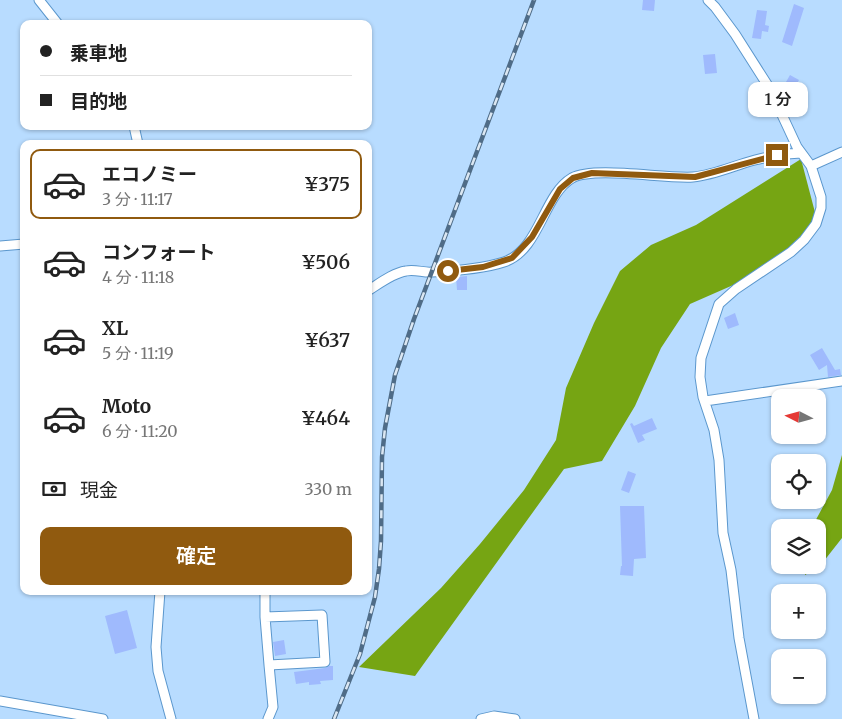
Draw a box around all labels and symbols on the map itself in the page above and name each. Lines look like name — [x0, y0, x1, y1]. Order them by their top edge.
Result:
callout: 1 分 — [747, 82, 807, 118]
route end — [766, 144, 788, 166]
route start — [437, 260, 459, 282]
north arrow — [771, 389, 826, 444]

